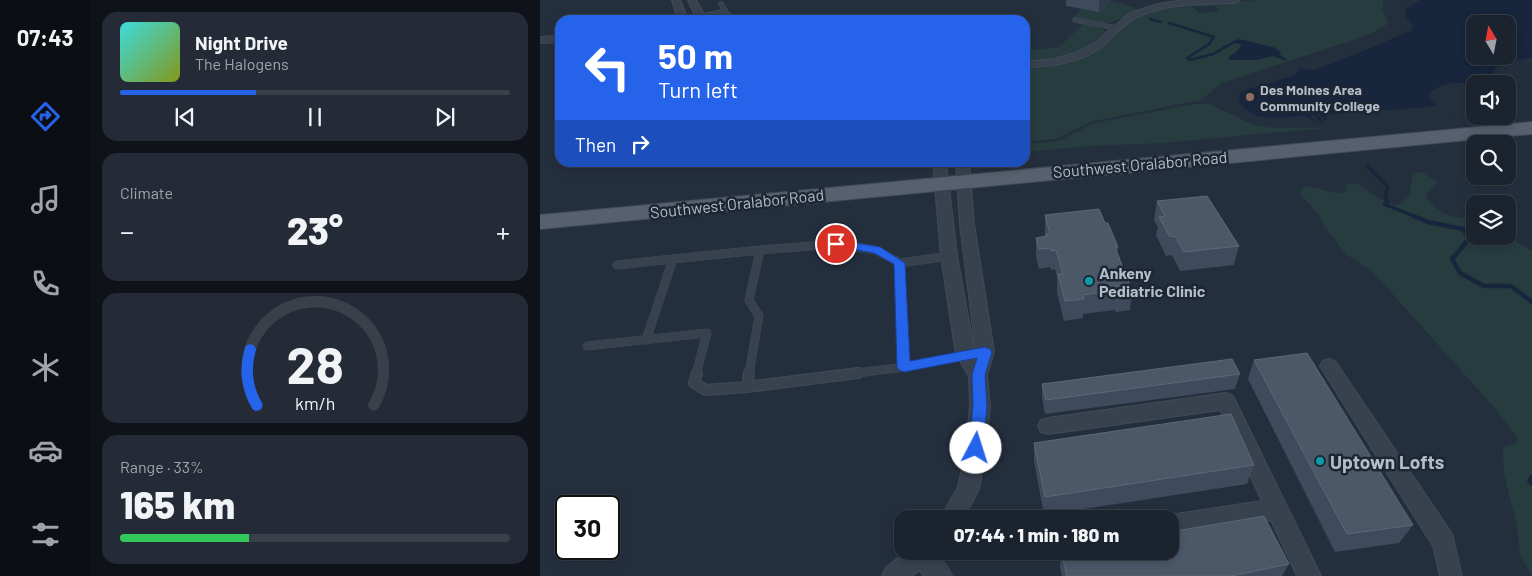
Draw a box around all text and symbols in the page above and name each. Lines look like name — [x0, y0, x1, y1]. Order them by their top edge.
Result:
north arrow — [1466, 15, 1516, 65]
map controls — [1466, 15, 1516, 245]
text: 07:43 — [17, 24, 73, 50]
text: Night Drive — [195, 31, 288, 54]
text: 50 m — [658, 34, 733, 76]
icon: left — [575, 35, 640, 100]
text: The Halogens — [195, 54, 289, 73]
button: sound — [1466, 75, 1516, 125]
text: Turn left — [658, 76, 738, 102]
place label: Des Moines Area Community College — [1260, 81, 1380, 114]
marker: Des Moines Area Community College — [1244, 91, 1256, 103]
icon: directions — [28, 99, 63, 134]
icon: previous — [171, 103, 199, 131]
icon: pause — [301, 103, 329, 131]
icon: next — [431, 103, 459, 131]
icon: right — [626, 130, 654, 158]
text: Then — [575, 133, 616, 156]
button: search — [1466, 135, 1516, 185]
street label: Southwest Oralabor Road — [1052, 147, 1228, 181]
icon: music — [28, 182, 63, 217]
text: Climate — [120, 183, 173, 202]
street label: Southwest Oralabor Road — [649, 184, 825, 222]
button: layers — [1466, 195, 1516, 245]
text: 23° — [287, 207, 343, 253]
text: − — [120, 214, 134, 248]
text: + — [496, 214, 510, 248]
pin — [815, 223, 857, 265]
icon: arrive — [822, 230, 850, 258]
place label: Ankeny Pediatric Clinic — [1099, 263, 1206, 300]
icon: phone — [28, 266, 63, 301]
marker: Ankeny Pediatric Clinic — [1083, 275, 1095, 287]
text: 28 — [286, 332, 344, 394]
icon: climate — [28, 350, 63, 385]
text: km/h — [295, 392, 335, 414]
position arrow — [949, 421, 1001, 473]
icon: car — [28, 433, 63, 468]
place label: Uptown Lofts — [1330, 450, 1444, 473]
marker: Uptown Lofts — [1314, 455, 1326, 467]
text: Range · 33% — [120, 457, 204, 476]
text: 165 km — [120, 481, 235, 527]
speed limit sign: 30 — [555, 495, 620, 560]
icon: filters — [28, 517, 63, 552]
text: 07:44 · 1 min · 180 m — [954, 523, 1119, 546]

